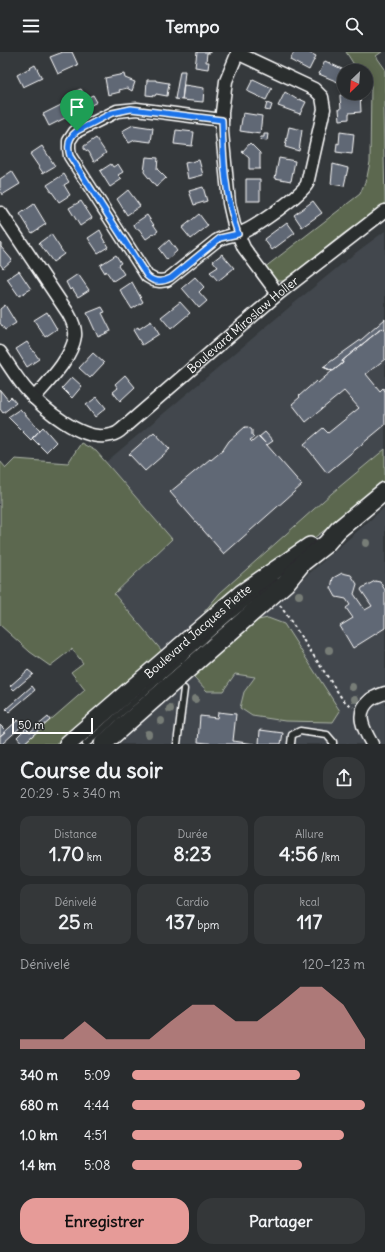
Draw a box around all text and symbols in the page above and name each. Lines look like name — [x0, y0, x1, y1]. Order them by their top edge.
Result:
icon: menu — [20, 15, 42, 37]
text: Tempo — [165, 15, 220, 38]
icon: search — [343, 15, 365, 37]
north arrow — [337, 64, 373, 100]
map controls — [337, 64, 373, 100]
pin — [60, 90, 94, 131]
icon: arrive — [66, 96, 88, 118]
street label: Boulevard Miroslaw Holler — [184, 273, 301, 376]
street label: Boulevard Jacques Piette — [141, 581, 254, 681]
scale bar — [12, 716, 93, 735]
text: 50 m — [18, 718, 44, 732]
text: Course du soir — [20, 756, 163, 784]
button: share — [323, 757, 365, 799]
text: 20:29 · 5 × 340 m — [20, 785, 120, 802]
text: Distance — [54, 827, 97, 841]
text: Durée — [177, 827, 208, 841]
text: Allure — [295, 827, 324, 841]
text: 1.70 — [49, 841, 84, 866]
text: 8:23 — [173, 841, 212, 866]
text: 4:56 — [279, 841, 318, 866]
text: km — [84, 850, 102, 864]
text: /km — [318, 850, 340, 864]
text: Dénivelé — [54, 895, 97, 909]
text: Cardio — [176, 895, 209, 909]
text: kcal — [300, 895, 319, 909]
text: 25 — [58, 909, 81, 934]
text: 137 — [166, 909, 195, 934]
text: 117 — [297, 909, 322, 934]
text: m — [81, 918, 93, 932]
text: bpm — [195, 918, 219, 932]
text: Dénivelé — [20, 956, 70, 973]
text: 120–123 m — [303, 956, 365, 973]
text: 340 m — [20, 1067, 58, 1084]
text: 5:09 — [84, 1067, 110, 1084]
text: 680 m — [20, 1097, 58, 1114]
text: 4:44 — [84, 1097, 109, 1114]
text: 1.0 km — [20, 1127, 58, 1144]
text: 4:51 — [84, 1127, 107, 1144]
text: 1.4 km — [20, 1157, 56, 1174]
text: 5:08 — [84, 1157, 110, 1174]
button: Enregistrer — [20, 1198, 189, 1244]
button: Partager — [197, 1198, 365, 1244]

